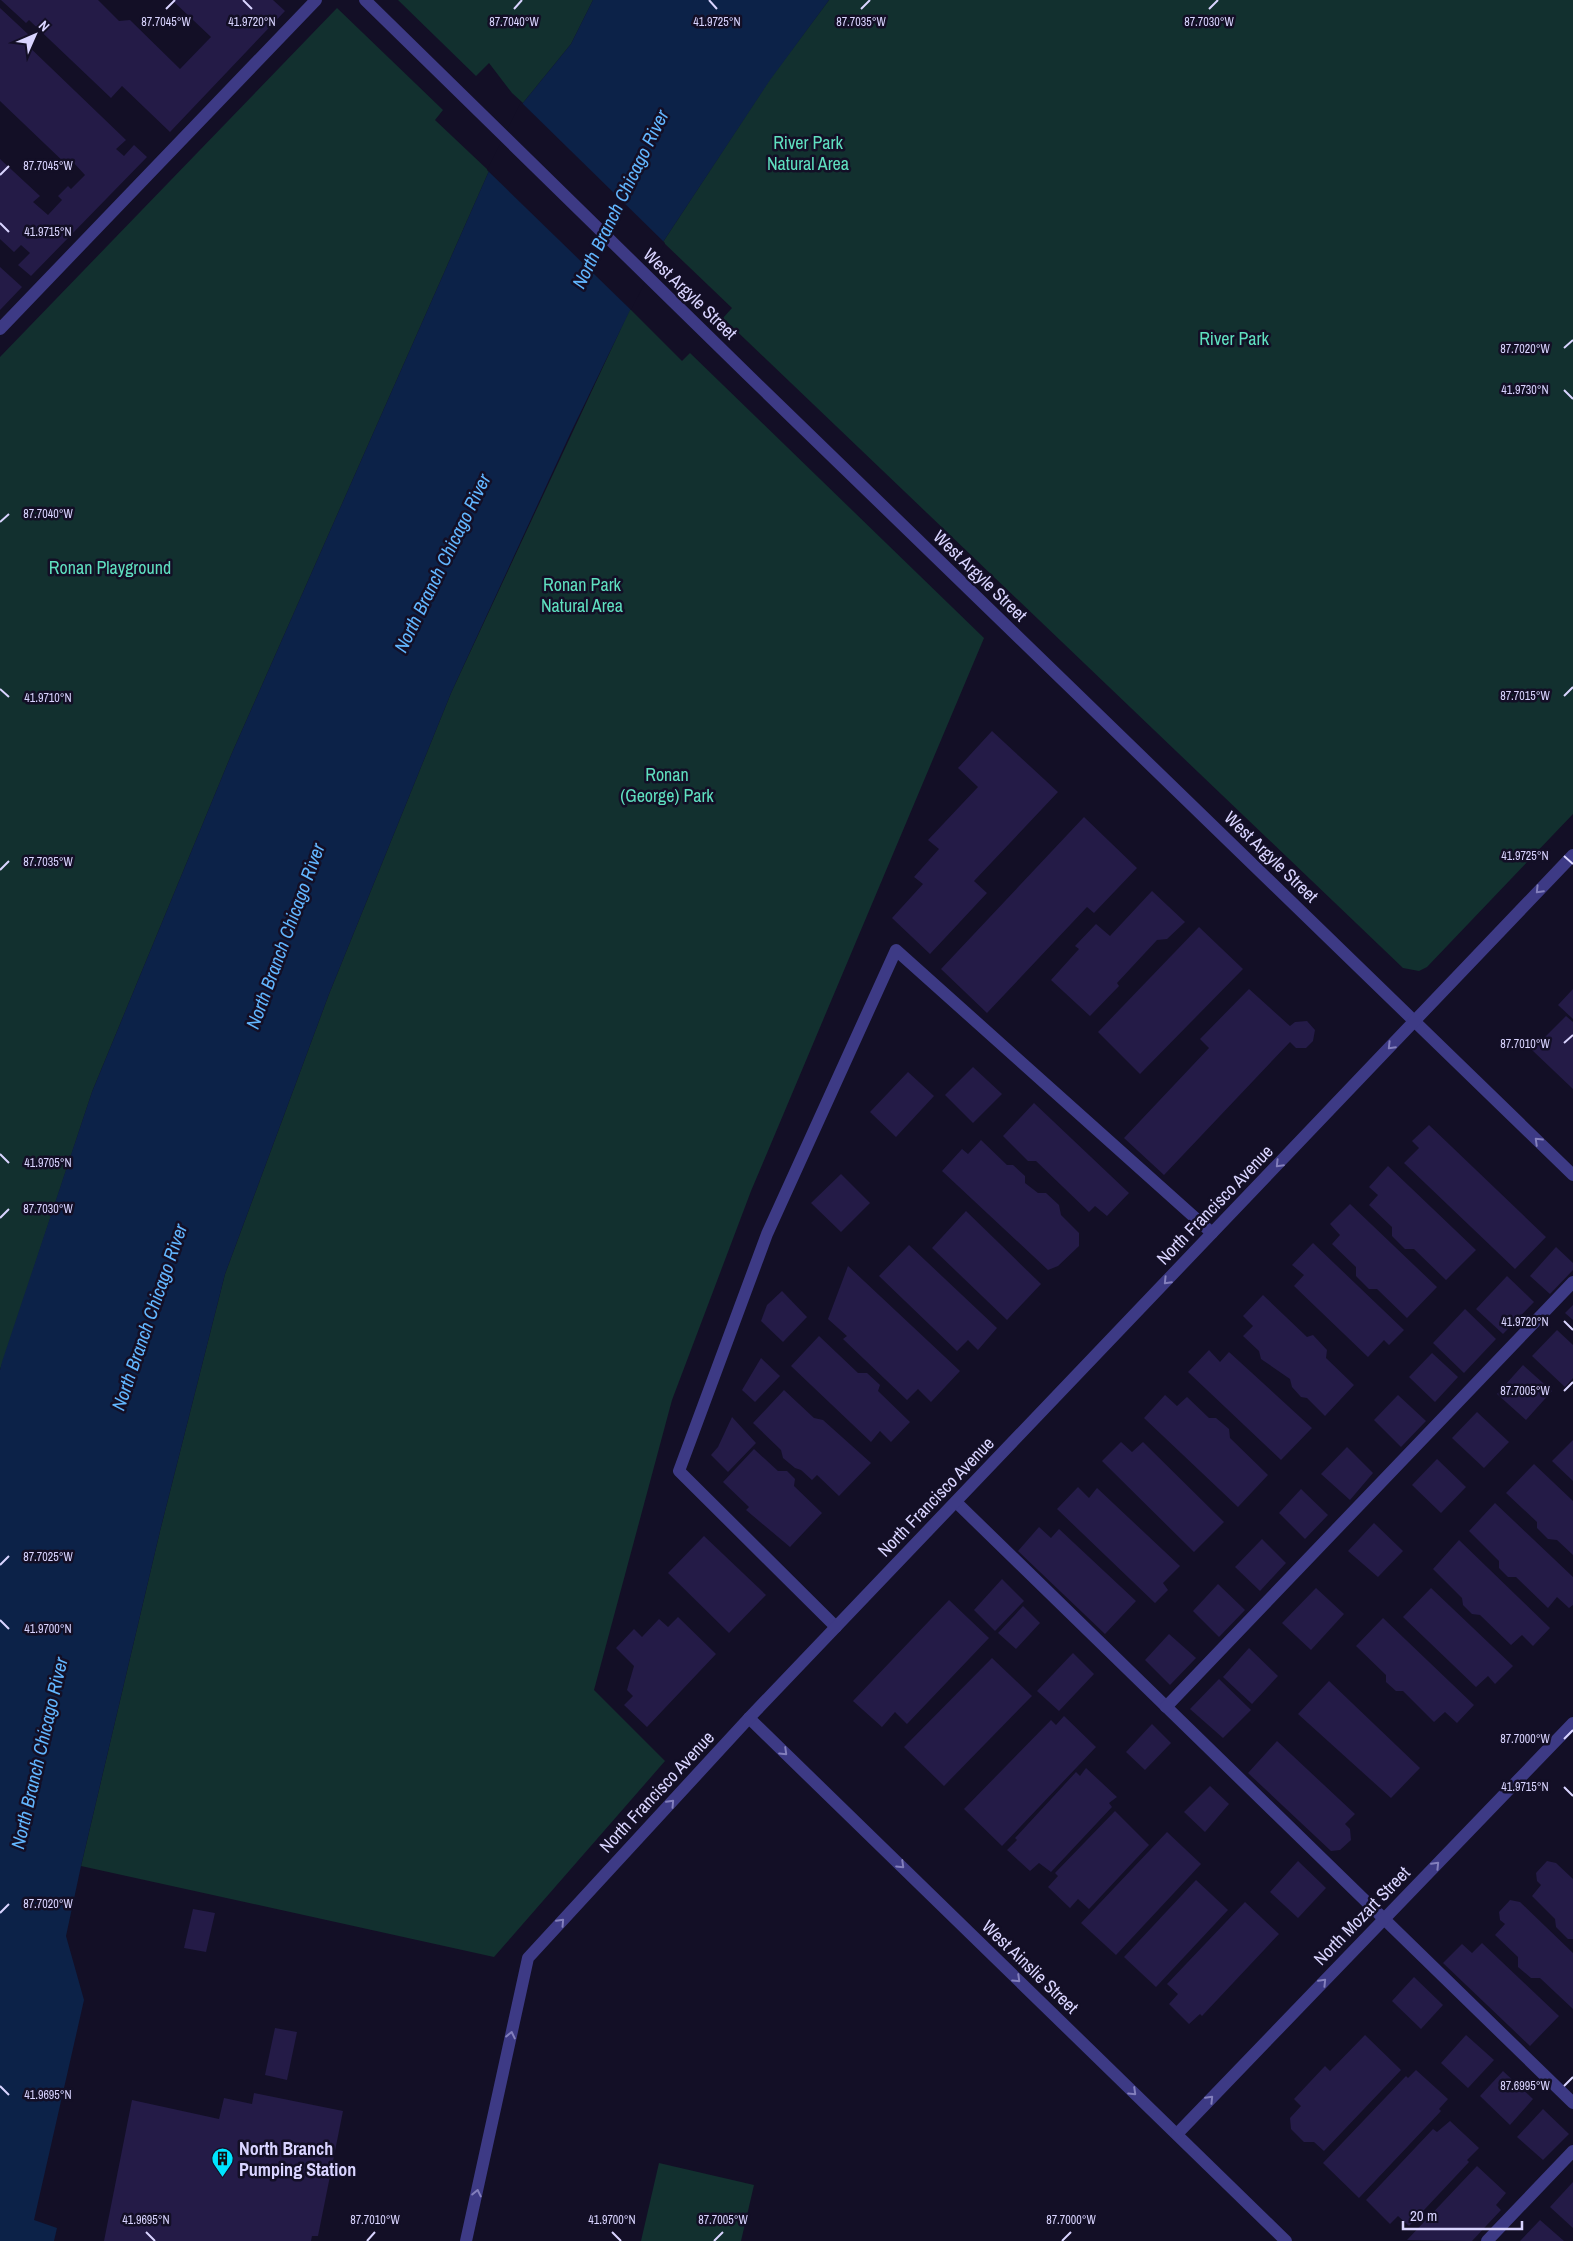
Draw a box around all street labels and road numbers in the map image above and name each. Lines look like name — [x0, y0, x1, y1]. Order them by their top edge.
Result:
street label: West Argyle Street — [638, 242, 743, 345]
street label: West Argyle Street — [928, 524, 1033, 627]
street label: West Argyle Street — [1219, 805, 1324, 908]
street label: North Francisco Avenue — [1151, 1139, 1279, 1270]
street label: North Francisco Avenue — [872, 1431, 1000, 1562]
street label: North Francisco Avenue — [594, 1725, 720, 1858]
street label: North Mozart Street — [1308, 1861, 1415, 1971]
street label: West Ainslie Street — [977, 1914, 1084, 2019]

